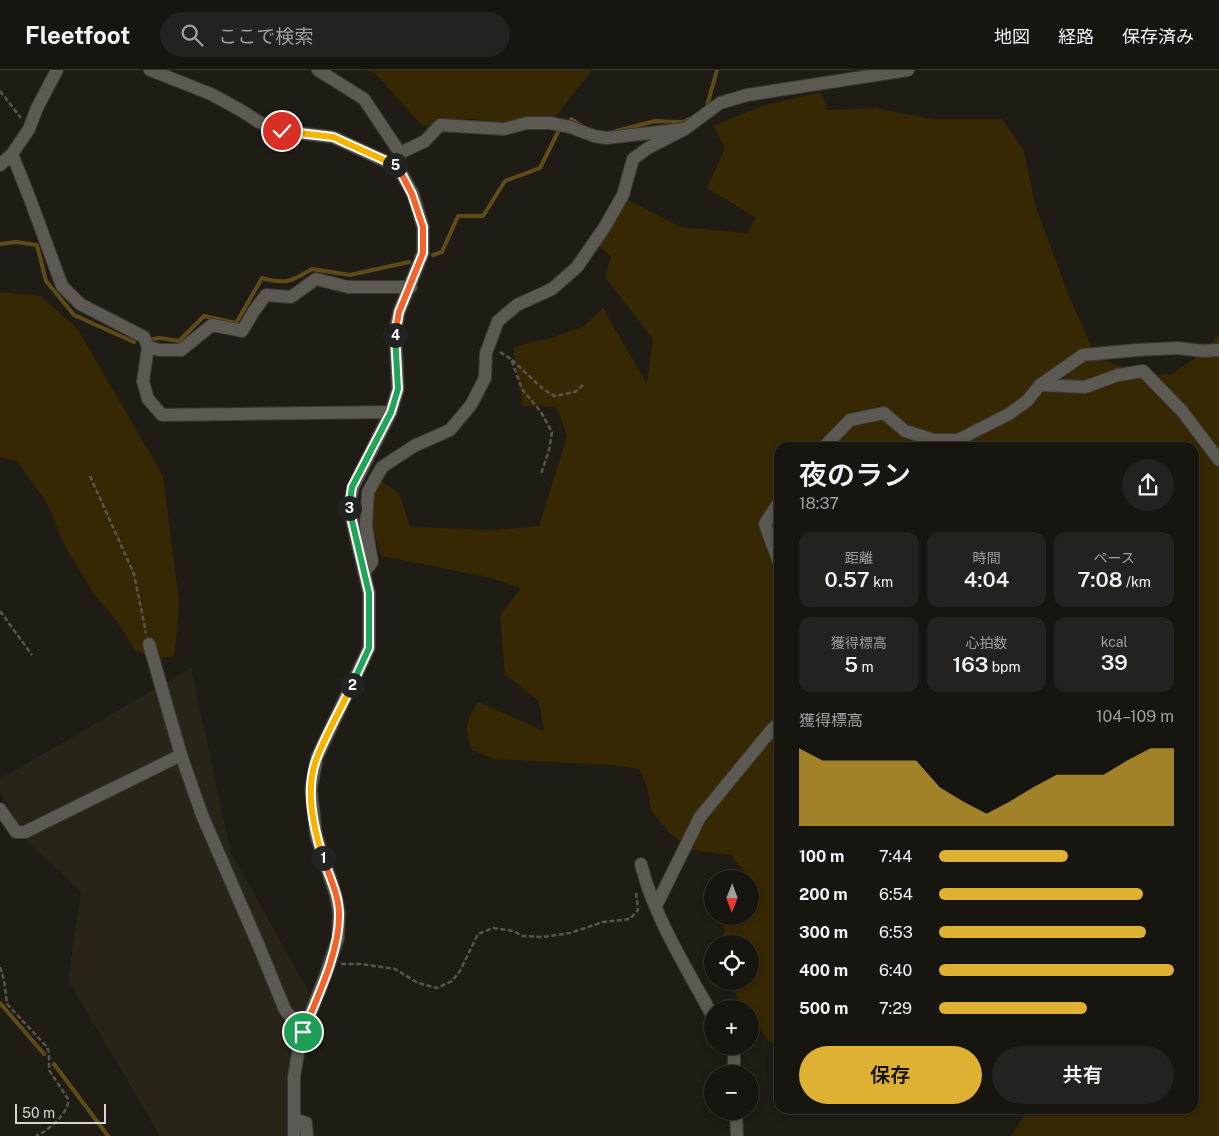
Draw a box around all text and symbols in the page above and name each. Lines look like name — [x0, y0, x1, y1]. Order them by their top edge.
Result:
search box — [160, 12, 510, 57]
text: Fleetfoot — [25, 21, 130, 49]
icon: search — [178, 21, 206, 49]
text: ここで検索 — [218, 25, 313, 47]
text: 地図 — [994, 26, 1030, 47]
text: 経路 — [1058, 26, 1094, 47]
text: 保存済み — [1122, 26, 1194, 47]
pin — [261, 110, 303, 152]
icon: check — [268, 117, 296, 145]
pin: 5 — [382, 152, 408, 178]
text: 5 — [391, 157, 400, 173]
pin: 4 — [382, 322, 408, 348]
text: 4 — [391, 327, 400, 343]
text: 夜のラン — [799, 458, 911, 491]
button: share — [1122, 459, 1174, 511]
text: 18:37 — [799, 494, 839, 513]
pin: 3 — [336, 496, 362, 520]
text: 3 — [345, 500, 354, 516]
text: 距離 — [845, 550, 873, 566]
text: 時間 — [972, 550, 1000, 566]
text: ペース — [1094, 550, 1135, 566]
text: 0.57 — [825, 567, 870, 592]
text: 4:04 — [964, 567, 1009, 592]
text: 7:08 — [1077, 567, 1123, 592]
text: km — [870, 574, 893, 590]
text: /km — [1123, 574, 1151, 590]
text: kcal — [1101, 634, 1128, 650]
text: 獲得標高 — [831, 635, 887, 651]
text: 心拍数 — [965, 635, 1007, 651]
text: 39 — [1101, 650, 1128, 675]
text: 5 — [844, 652, 858, 677]
text: 163 — [952, 652, 988, 677]
text: m — [858, 659, 874, 675]
text: bpm — [988, 659, 1021, 675]
pin: 2 — [340, 672, 364, 698]
text: 2 — [348, 677, 357, 693]
text: 104–109 m — [1096, 707, 1174, 726]
text: 獲得標高 — [799, 711, 863, 730]
pin: 1 — [310, 846, 336, 870]
text: 100 m — [799, 847, 844, 866]
text: 7:44 — [879, 847, 912, 866]
text: 1 — [321, 850, 327, 866]
north arrow — [704, 870, 759, 925]
map controls — [704, 870, 759, 1120]
text: 200 m — [799, 885, 848, 904]
text: 6:54 — [879, 885, 913, 904]
text: 300 m — [799, 923, 848, 942]
text: 6:53 — [879, 923, 913, 942]
button: locate — [704, 935, 759, 990]
text: 400 m — [799, 961, 848, 980]
text: 6:40 — [879, 961, 912, 980]
text: 500 m — [799, 999, 848, 1018]
text: 7:29 — [879, 999, 912, 1018]
button: + — [704, 1000, 759, 1055]
pin — [282, 1011, 324, 1053]
icon: arrive — [289, 1018, 317, 1046]
button: 保存 — [799, 1046, 982, 1104]
button: 共有 — [992, 1046, 1174, 1104]
button: − — [704, 1065, 759, 1120]
scale bar — [15, 1101, 106, 1124]
text: 50 m — [22, 1105, 55, 1121]

